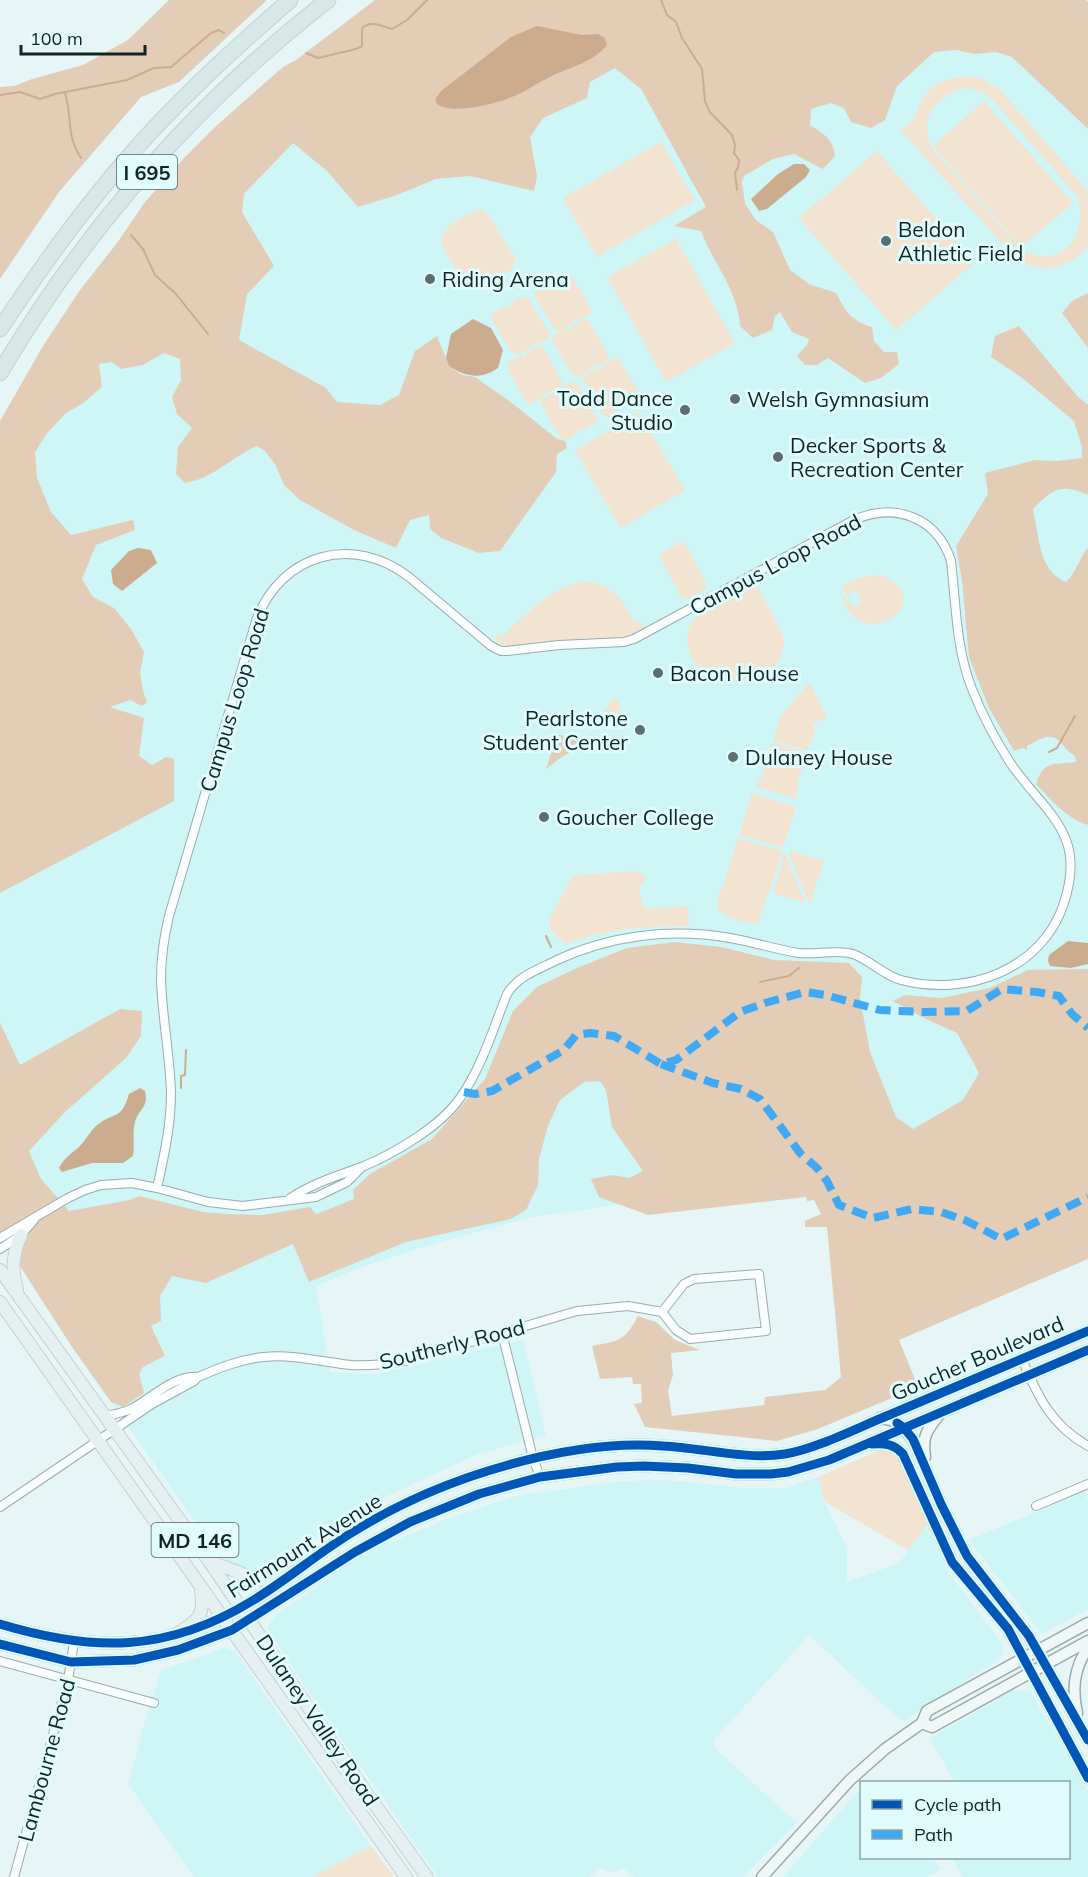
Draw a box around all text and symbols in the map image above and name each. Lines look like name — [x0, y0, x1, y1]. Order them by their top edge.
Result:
scale bar — [21, 18, 146, 56]
text: 100 m — [30, 27, 83, 50]
road number: I 695 — [117, 155, 177, 189]
place label: Beldon Athletic Field — [898, 216, 1023, 266]
marker: Beldon Athletic Field — [879, 234, 893, 248]
place label: Riding Arena — [442, 266, 569, 292]
marker: Riding Arena — [423, 272, 437, 286]
place label: Todd Dance Studio — [557, 385, 673, 435]
place label: Welsh Gymnasium — [747, 386, 930, 412]
marker: Welsh Gymnasium — [728, 392, 742, 406]
marker: Todd Dance Studio — [678, 403, 692, 417]
place label: Decker Sports & Recreation Center — [790, 432, 964, 482]
marker: Decker Sports & Recreation Center — [771, 450, 785, 464]
street label: Campus Loop Road — [685, 508, 865, 620]
street label: Campus Loop Road — [194, 605, 274, 795]
place label: Bacon House — [670, 660, 799, 686]
marker: Bacon House — [651, 666, 665, 680]
place label: Pearlstone Student Center — [483, 705, 628, 755]
marker: Pearlstone Student Center — [633, 723, 647, 737]
place label: Dulaney House — [745, 744, 893, 770]
marker: Dulaney House — [726, 750, 740, 764]
place label: Goucher College — [556, 804, 714, 830]
marker: Goucher College — [537, 810, 551, 824]
street label: Goucher Boulevard — [887, 1310, 1067, 1406]
street label: Southerly Road — [377, 1313, 527, 1375]
street label: Fairmount Avenue — [222, 1487, 386, 1603]
road number: MD 146 — [152, 1523, 238, 1557]
street label: Dulaney Valley Road — [251, 1629, 385, 1811]
street label: Lambourne Road — [12, 1676, 80, 1844]
legend — [860, 1781, 1070, 1859]
text: Cycle path — [914, 1793, 1001, 1816]
text: Path — [914, 1823, 953, 1846]

